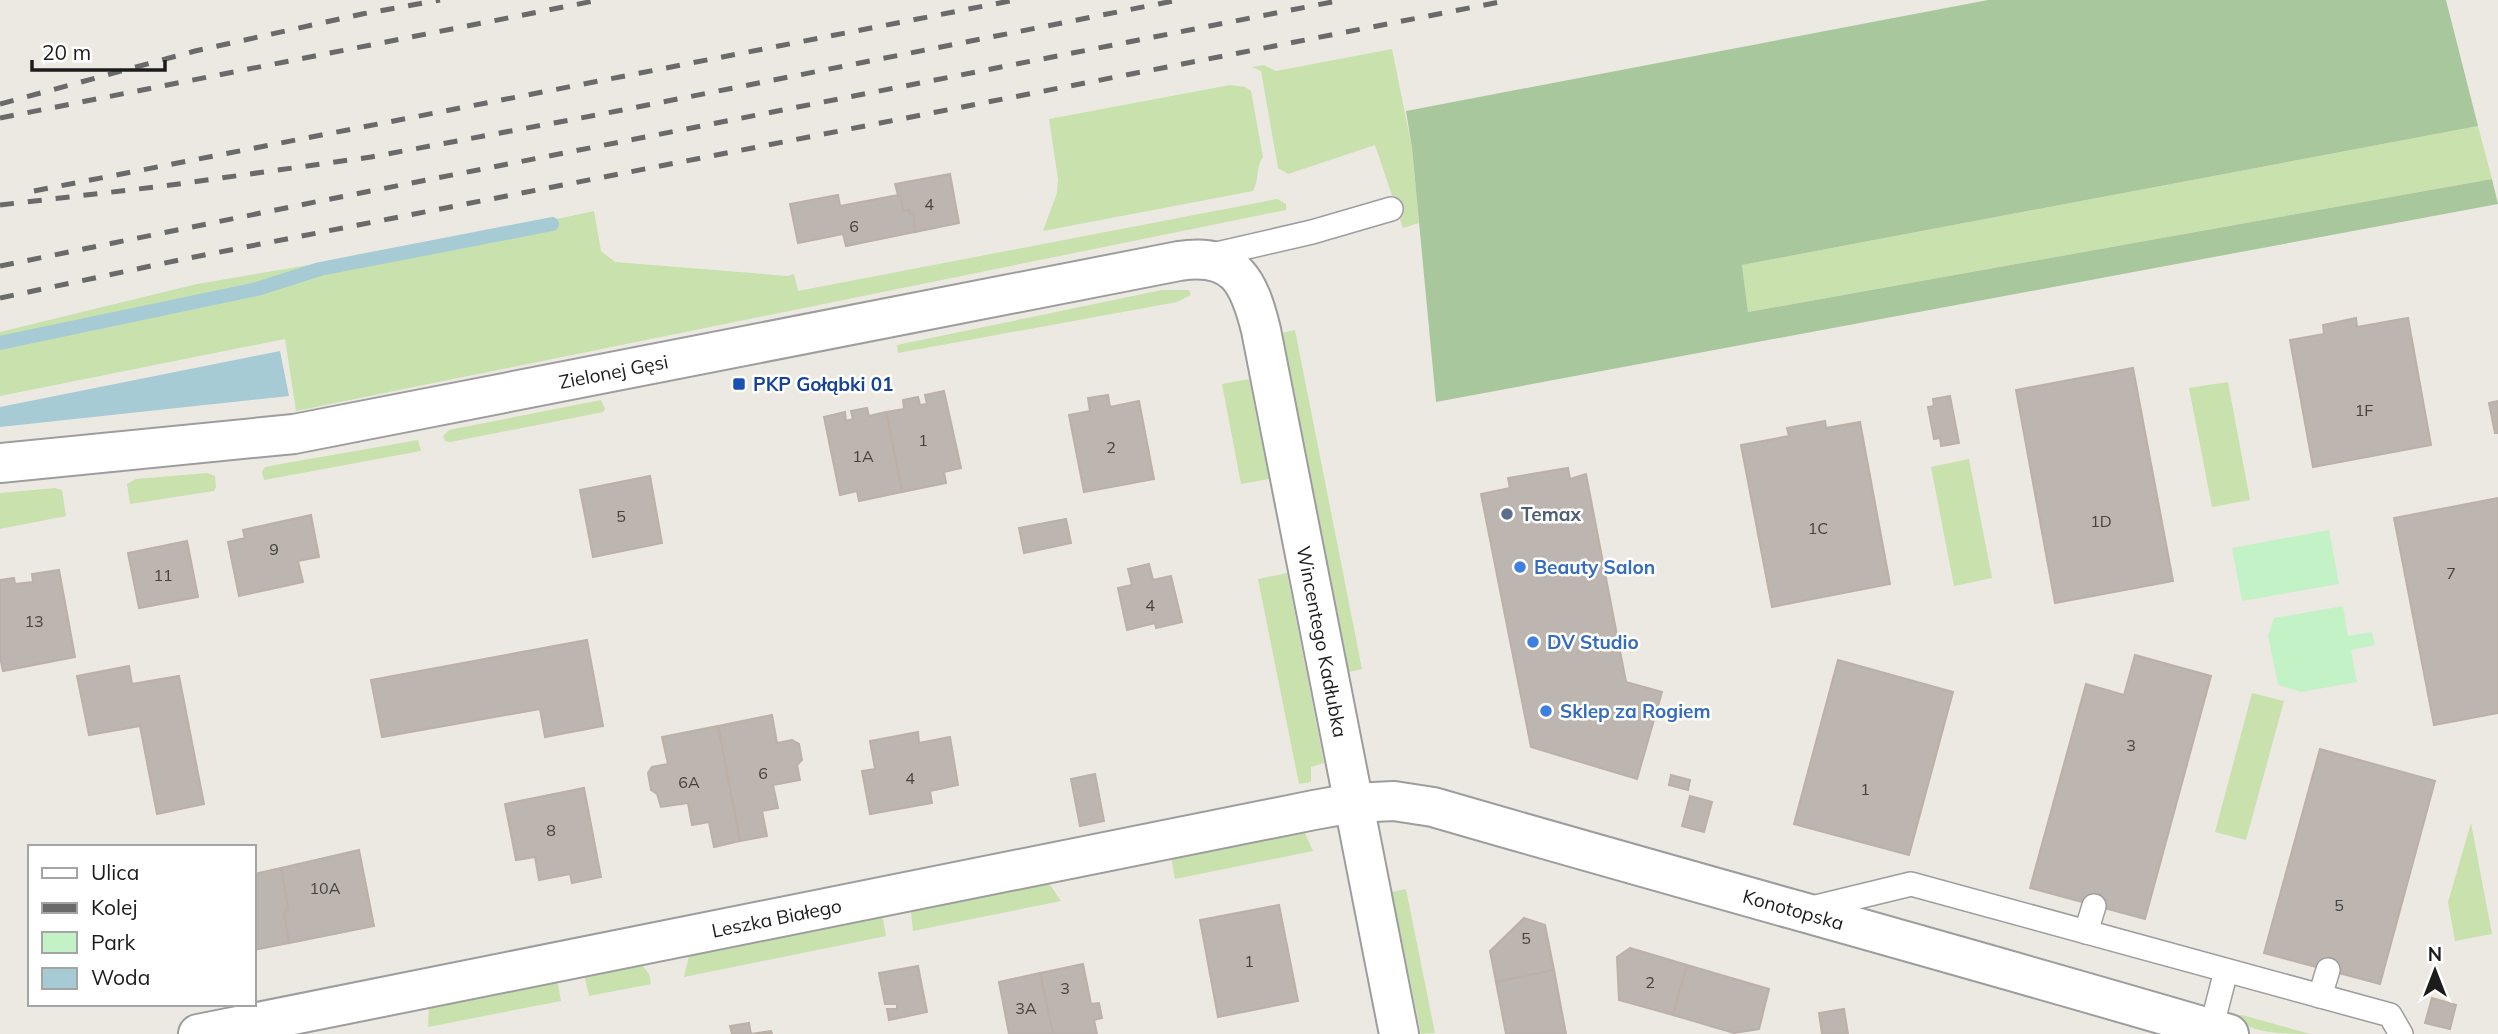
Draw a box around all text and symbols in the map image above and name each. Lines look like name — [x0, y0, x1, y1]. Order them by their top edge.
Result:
scale bar — [32, 28, 164, 72]
text: 20 m — [42, 39, 91, 65]
house number: 4 — [924, 194, 934, 214]
house number: 6 — [849, 216, 859, 236]
street label: Zielonej Gęsi — [557, 349, 670, 394]
place label: PKP Gołąbki 01 — [753, 372, 893, 396]
marker: PKP Gołąbki 01 — [731, 376, 747, 392]
house number: 1F — [2355, 400, 2373, 420]
house number: 1 — [918, 430, 928, 450]
house number: 2 — [1106, 437, 1116, 457]
house number: 1A — [852, 446, 874, 466]
place label: Temax — [1521, 502, 1582, 526]
house number: 5 — [616, 506, 626, 526]
marker: Temax — [1499, 506, 1515, 522]
house number: 1D — [2090, 511, 2112, 531]
house number: 1C — [1808, 518, 1828, 538]
house number: 9 — [269, 539, 279, 559]
street label: Wincentego Kadłubka — [1292, 544, 1353, 739]
place label: Beauty Salon — [1534, 555, 1655, 579]
marker: Beauty Salon — [1512, 559, 1528, 575]
house number: 7 — [2446, 563, 2456, 583]
house number: 11 — [153, 565, 173, 585]
house number: 4 — [1145, 595, 1155, 615]
house number: 13 — [24, 611, 44, 631]
place label: DV Studio — [1547, 630, 1639, 654]
marker: DV Studio — [1525, 634, 1541, 650]
place label: Sklep za Rogiem — [1560, 699, 1711, 723]
marker: Sklep za Rogiem — [1538, 703, 1554, 719]
house number: 3 — [2126, 735, 2136, 755]
house number: 6 — [758, 763, 768, 783]
house number: 4 — [905, 768, 915, 788]
house number: 6A — [678, 772, 700, 792]
house number: 1 — [1860, 779, 1870, 799]
house number: 8 — [546, 820, 556, 840]
legend — [28, 845, 256, 1006]
text: Ulica — [91, 859, 139, 885]
house number: 10A — [310, 878, 341, 898]
street label: Konotopska — [1740, 884, 1847, 935]
street label: Leszka Białego — [709, 893, 844, 943]
text: Kolej — [91, 894, 138, 920]
house number: 5 — [2334, 895, 2344, 915]
house number: 5 — [1521, 928, 1531, 948]
text: Park — [91, 929, 135, 955]
north arrow — [2400, 936, 2470, 1006]
text: N — [2428, 942, 2442, 966]
house number: 1 — [1244, 951, 1254, 971]
text: Woda — [91, 964, 150, 990]
house number: 2 — [1645, 972, 1655, 992]
house number: 3 — [1060, 978, 1070, 998]
house number: 3A — [1015, 998, 1037, 1018]

